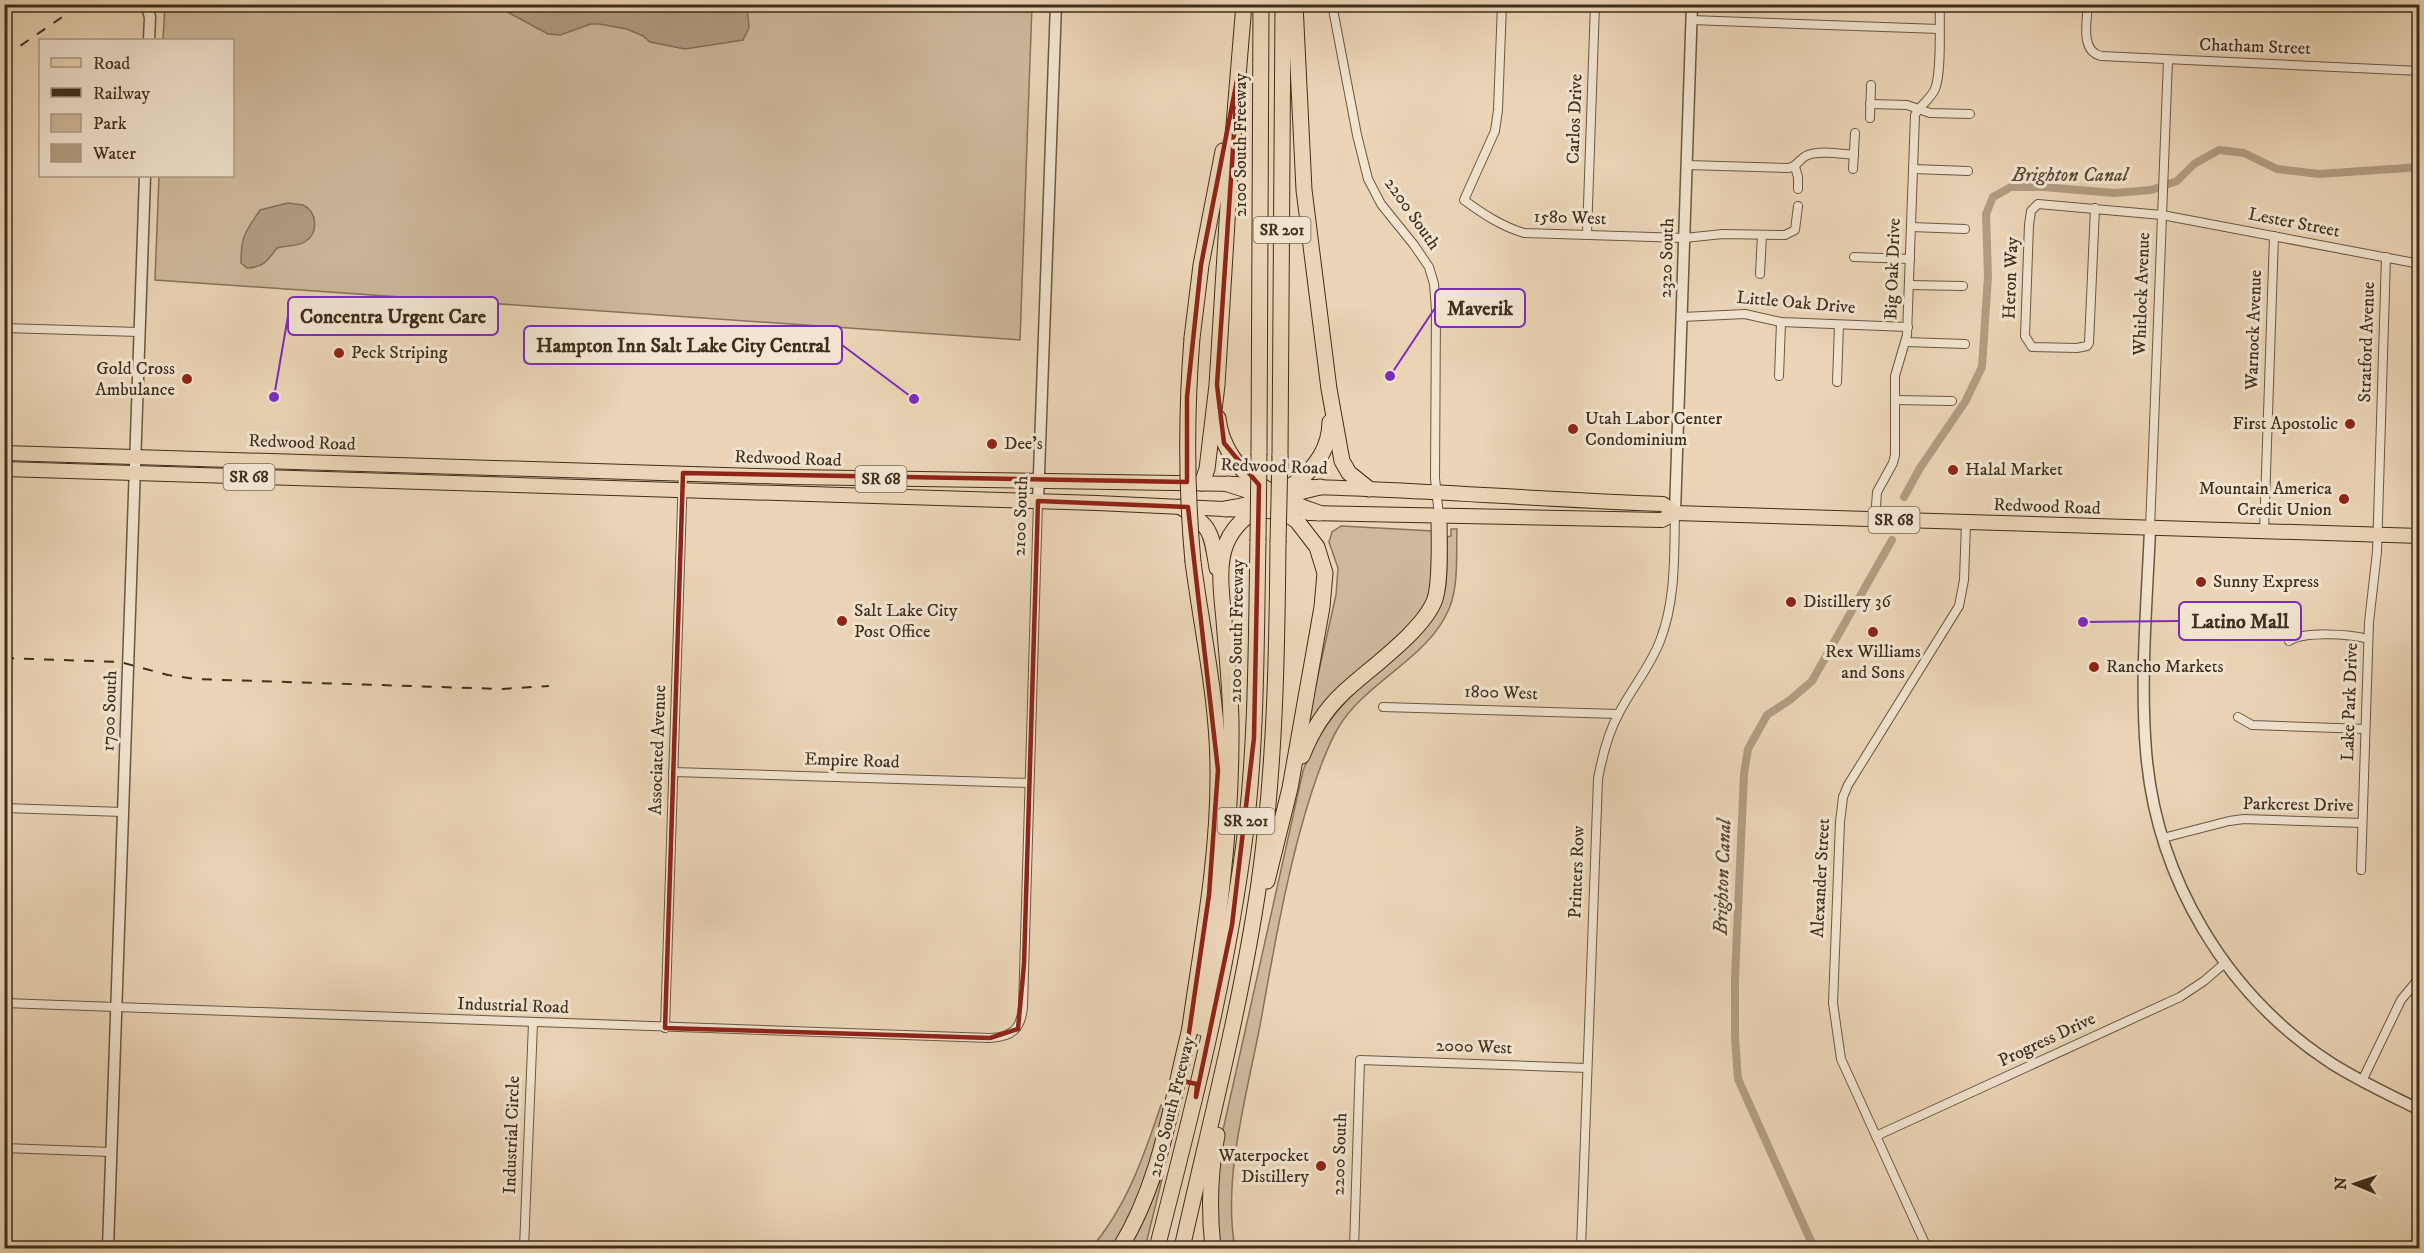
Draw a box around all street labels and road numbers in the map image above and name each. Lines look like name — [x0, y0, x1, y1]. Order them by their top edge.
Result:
street label: Chatham Street — [2199, 34, 2312, 60]
street label: 2100 South Freeway — [1230, 73, 1252, 217]
street label: Carlos Drive — [1562, 74, 1588, 164]
street label: 2200 South — [1379, 174, 1445, 255]
street label: Lester Street — [2246, 203, 2342, 243]
street label: 1580 West — [1533, 206, 1607, 230]
road number: SR 201 — [1254, 217, 1310, 243]
street label: 2320 South — [1655, 217, 1679, 298]
street label: Big Oak Drive — [1880, 218, 1906, 320]
street label: Whitlock Avenue — [2129, 232, 2155, 357]
street label: Heron Way — [1999, 236, 2023, 320]
street label: Warnock Avenue — [2241, 270, 2267, 391]
street label: Stratford Avenue — [2354, 281, 2380, 403]
street label: Little Oak Drive — [1736, 287, 1856, 319]
street label: Redwood Road — [248, 430, 356, 456]
street label: Redwood Road — [734, 446, 842, 472]
street label: Redwood Road — [1220, 454, 1328, 480]
road number: SR 68 — [224, 464, 274, 490]
road number: SR 68 — [856, 466, 906, 492]
street label: 2100 South — [1009, 475, 1033, 557]
street label: Redwood Road — [1993, 494, 2101, 520]
road number: SR 68 — [1868, 507, 1920, 533]
street label: 2100 South Freeway — [1225, 558, 1249, 703]
street label: Lake Park Drive — [2337, 643, 2363, 761]
street label: 1700 South — [98, 669, 122, 752]
street label: 1800 West — [1464, 681, 1538, 705]
street label: Associated Avenue — [645, 685, 671, 815]
street label: Empire Road — [804, 748, 900, 774]
street label: Parkcrest Drive — [2242, 793, 2354, 817]
road number: SR 201 — [1218, 808, 1274, 834]
street label: Alexander Street — [1807, 817, 1835, 938]
street label: Printers Row — [1564, 825, 1590, 919]
street label: Industrial Road — [457, 993, 569, 1019]
street label: Progress Drive — [1995, 1008, 2099, 1072]
street label: 2100 South Freeway — [1144, 1034, 1200, 1179]
street label: 2000 West — [1435, 1035, 1513, 1059]
street label: Industrial Circle — [499, 1076, 525, 1194]
street label: 2200 South — [1328, 1112, 1352, 1196]

